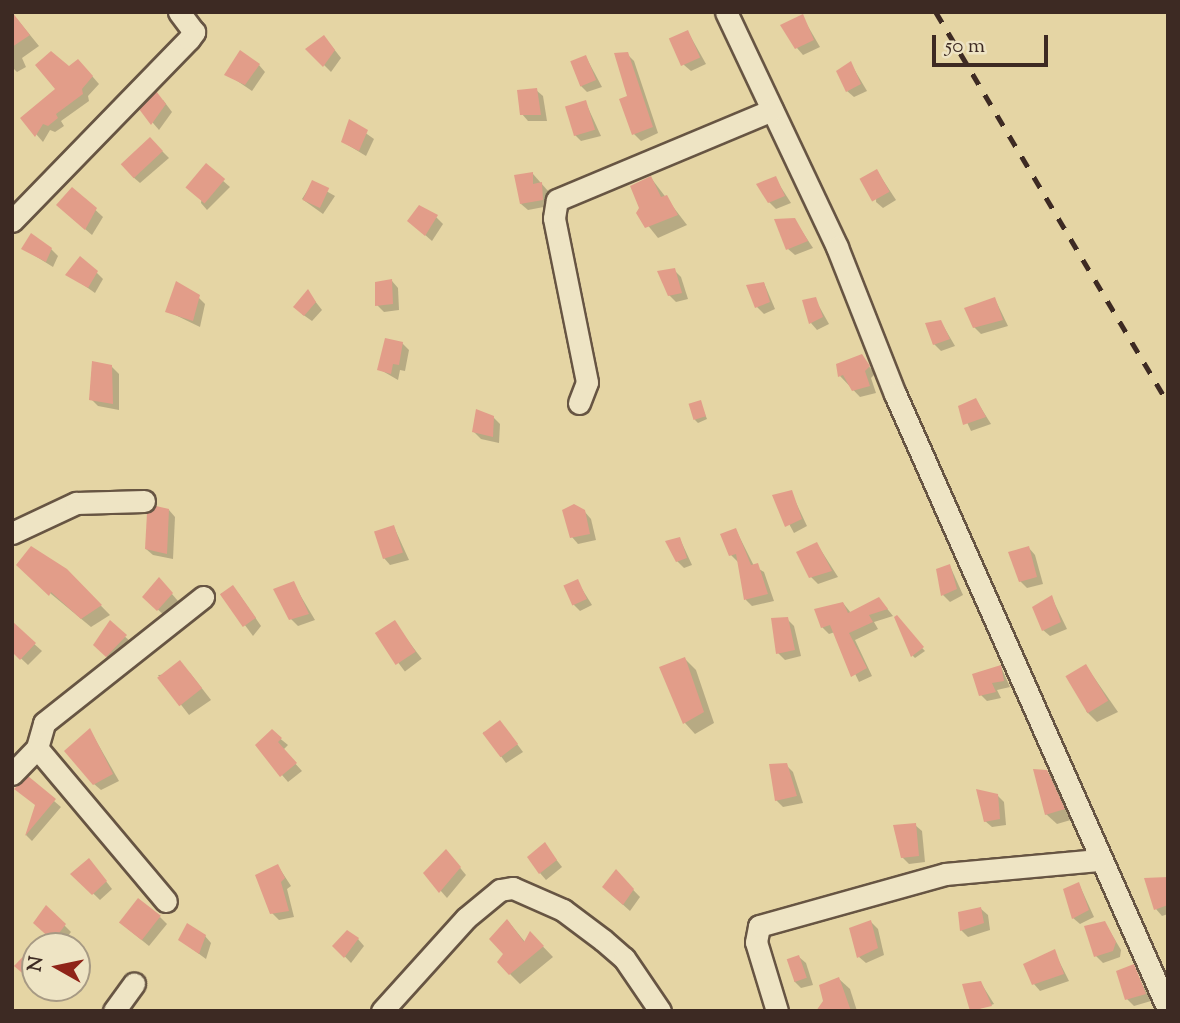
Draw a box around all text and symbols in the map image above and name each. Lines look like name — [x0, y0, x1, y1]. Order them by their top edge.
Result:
scale bar — [935, 21, 1050, 65]
text: 50 m — [945, 32, 985, 62]
north arrow — [21, 932, 91, 1002]
text: N — [22, 954, 51, 974]

